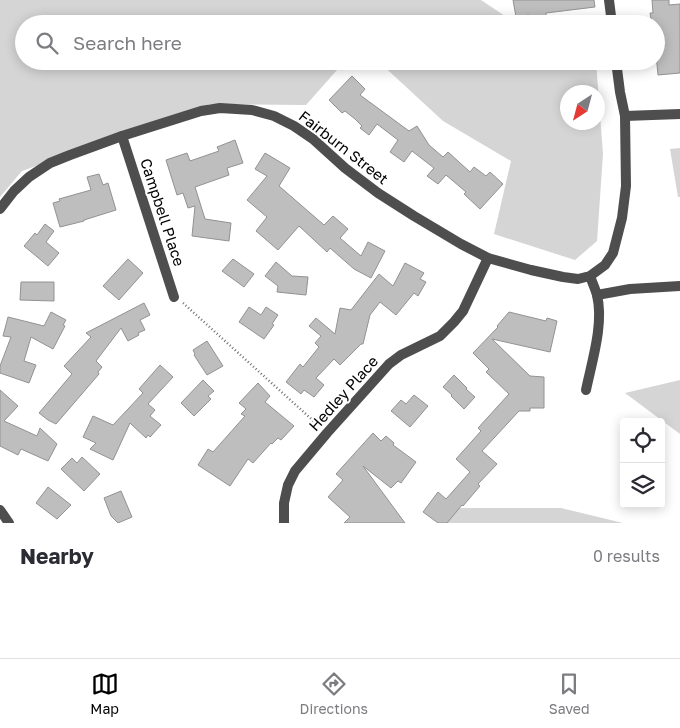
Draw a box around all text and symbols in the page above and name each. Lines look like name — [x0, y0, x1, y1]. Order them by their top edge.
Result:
search box — [15, 15, 665, 70]
icon: search — [33, 29, 61, 57]
text: Search here — [73, 31, 182, 54]
north arrow — [560, 85, 605, 130]
street label: Fairburn Street — [296, 107, 392, 187]
street label: Campbell Place — [137, 156, 189, 269]
street label: Hedley Place — [305, 352, 382, 434]
map controls — [620, 418, 665, 508]
button: locate — [620, 418, 665, 463]
button: layers — [620, 463, 665, 508]
text: Nearby — [20, 543, 94, 569]
text: 0 results — [593, 546, 660, 566]
tab: Map — [90, 670, 119, 717]
tab: Directions — [300, 670, 368, 717]
tab: Saved — [549, 670, 590, 717]

